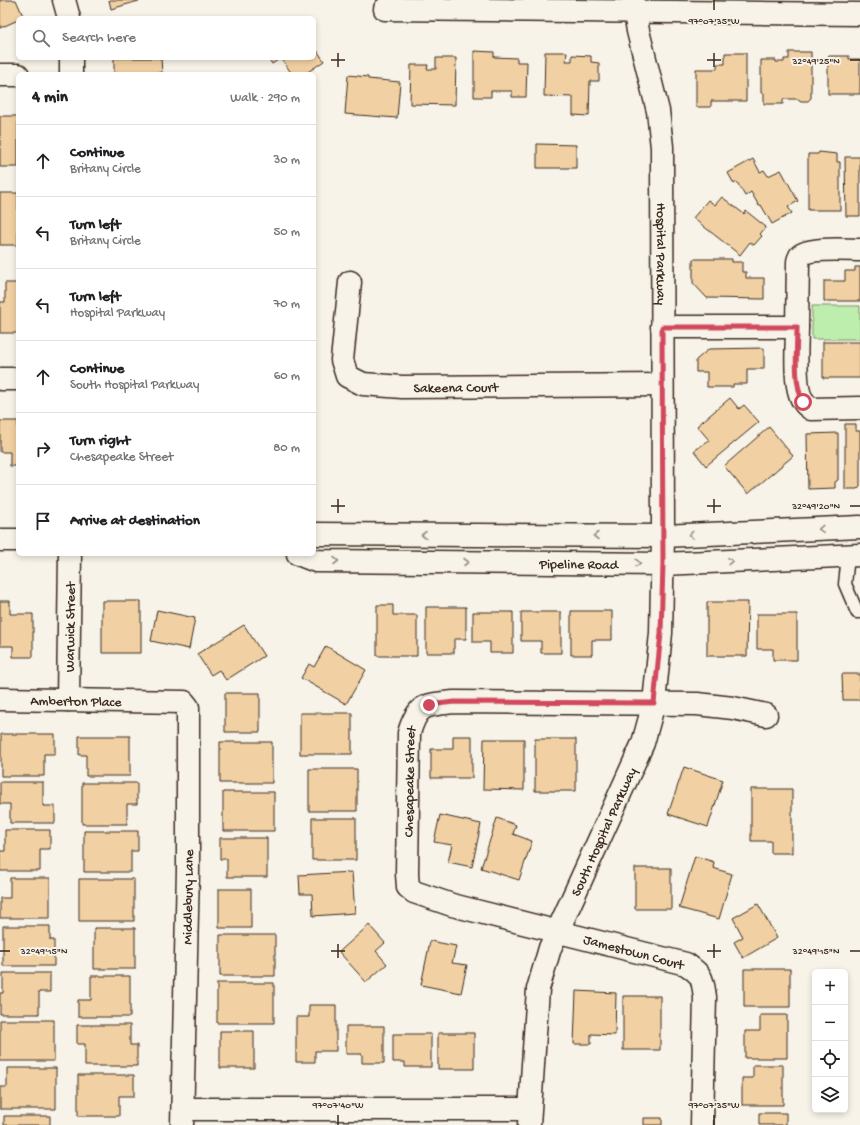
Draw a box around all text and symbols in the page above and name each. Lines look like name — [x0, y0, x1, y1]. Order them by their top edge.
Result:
search box — [16, 16, 316, 60]
text: 97°07'35"W — [687, 16, 740, 28]
icon: search — [30, 27, 52, 49]
text: Search here — [62, 29, 136, 47]
text: 32°49'25"N — [791, 56, 840, 68]
text: 4 min — [32, 88, 68, 108]
text: Walk · 290 m — [230, 91, 300, 106]
text: Continue — [70, 144, 124, 162]
icon: ahead — [32, 150, 54, 172]
text: 30 m — [274, 153, 300, 168]
text: Britany Circle — [70, 162, 141, 177]
street label: Hospital Parkway — [651, 203, 668, 305]
text: Turn left — [70, 216, 121, 234]
icon: left — [32, 222, 54, 244]
text: 50 m — [273, 225, 300, 240]
text: Britany Circle — [70, 234, 141, 249]
text: Turn left — [70, 288, 121, 306]
icon: left — [32, 294, 54, 316]
text: 70 m — [274, 297, 300, 312]
text: Hospital Parkway — [70, 306, 165, 321]
text: Continue — [70, 360, 124, 378]
icon: ahead — [32, 366, 54, 388]
text: 60 m — [274, 369, 300, 384]
text: South Hospital Parkway — [70, 378, 199, 393]
street label: Sakeena Court — [413, 380, 500, 398]
route start — [794, 393, 812, 411]
text: Turn right — [70, 432, 130, 450]
icon: right — [32, 438, 54, 460]
text: 80 m — [273, 441, 300, 456]
text: Chesapeake Street — [70, 450, 173, 465]
text: 32°49'20"N — [791, 501, 841, 513]
icon: arrive — [32, 510, 54, 532]
text: Arrive at destination — [70, 512, 200, 530]
one-way arrow — [818, 525, 824, 533]
one-way arrow — [688, 530, 694, 539]
one-way arrow — [421, 531, 427, 539]
one-way arrow — [593, 532, 599, 540]
one-way arrow — [333, 557, 339, 565]
street label: Pipeline Road — [538, 557, 620, 575]
one-way arrow — [727, 557, 733, 565]
one-way arrow — [463, 558, 469, 566]
one-way arrow — [635, 559, 641, 567]
street label: Warwick Street — [62, 581, 81, 672]
street label: Amberton Place — [30, 693, 123, 712]
route end — [420, 696, 438, 714]
street label: Chesapeake Street — [402, 723, 422, 837]
street label: South Hospital Parkway — [569, 765, 642, 900]
street label: Middlebury Lane — [180, 848, 199, 945]
street label: Jamestown Court — [581, 932, 687, 975]
text: 32°49'15"N — [20, 946, 68, 958]
text: 32°49'15"N — [792, 946, 840, 958]
map controls — [812, 969, 848, 1113]
button: + — [812, 969, 848, 1005]
button: − — [812, 1005, 848, 1041]
button: locate — [812, 1041, 848, 1077]
button: layers — [812, 1077, 848, 1113]
text: 97°07'40"W — [311, 1100, 364, 1112]
text: 97°07'35"W — [687, 1100, 740, 1112]

